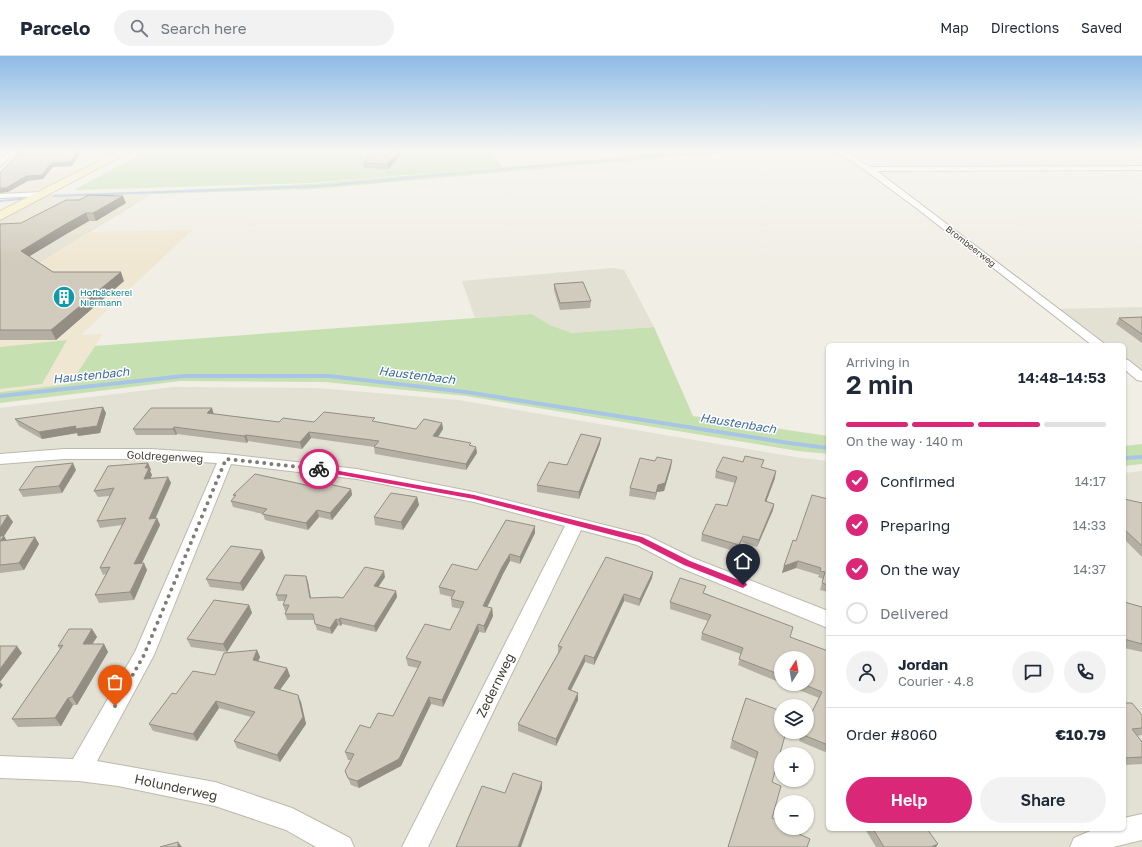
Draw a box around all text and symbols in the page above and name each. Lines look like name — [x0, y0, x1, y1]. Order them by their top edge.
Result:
search box — [114, 10, 394, 46]
text: Parcelo — [20, 16, 90, 39]
icon: search — [128, 17, 150, 39]
text: Search here — [160, 19, 246, 37]
text: Map — [940, 19, 969, 36]
text: Directions — [991, 19, 1059, 36]
text: Saved — [1081, 19, 1122, 36]
street label: Brombeerweg — [944, 223, 998, 269]
building icon: Hofbäckerei Niermann — [51, 284, 77, 310]
place label: Hofbäckerei Niermann — [80, 287, 132, 308]
text: Arriving in — [846, 354, 910, 370]
water label: Haustenbach — [52, 363, 131, 386]
water label: Haustenbach — [378, 363, 457, 387]
text: 14:48–14:53 — [1018, 368, 1106, 386]
text: 2 min — [846, 369, 914, 400]
water label: Haustenbach — [699, 410, 778, 437]
text: On the way · 140 m — [846, 433, 963, 449]
street label: Goldregenweg — [126, 447, 204, 465]
courier — [299, 449, 339, 489]
icon: bike — [308, 458, 330, 480]
icon: check — [846, 470, 868, 492]
text: Confirmed — [880, 472, 955, 490]
text: 14:17 — [1075, 473, 1106, 489]
icon: check — [846, 514, 868, 536]
text: Preparing — [880, 516, 950, 534]
text: 14:33 — [1073, 517, 1106, 533]
pin — [726, 544, 760, 585]
icon: home — [732, 550, 754, 572]
icon: check — [846, 558, 868, 580]
text: On the way — [880, 560, 960, 578]
text: 14:37 — [1073, 561, 1106, 577]
text: Delivered — [880, 604, 948, 622]
street label: Zedernweg — [473, 650, 517, 720]
north arrow — [774, 651, 814, 691]
map controls — [774, 651, 814, 835]
button: person — [846, 651, 888, 693]
button: chat — [1012, 651, 1054, 693]
button: phone — [1064, 651, 1106, 693]
text: Jordan — [898, 655, 948, 673]
pin — [98, 665, 132, 706]
icon: bag — [104, 671, 126, 693]
text: Courier · 4.8 — [898, 673, 974, 689]
button: layers — [774, 699, 814, 739]
text: Order #8060 — [846, 725, 937, 743]
text: €10.79 — [1055, 725, 1106, 743]
button: + — [774, 747, 814, 787]
street label: Holunderweg — [133, 770, 219, 804]
button: Help — [846, 777, 972, 823]
button: Share — [980, 777, 1106, 823]
button: − — [774, 795, 814, 835]

